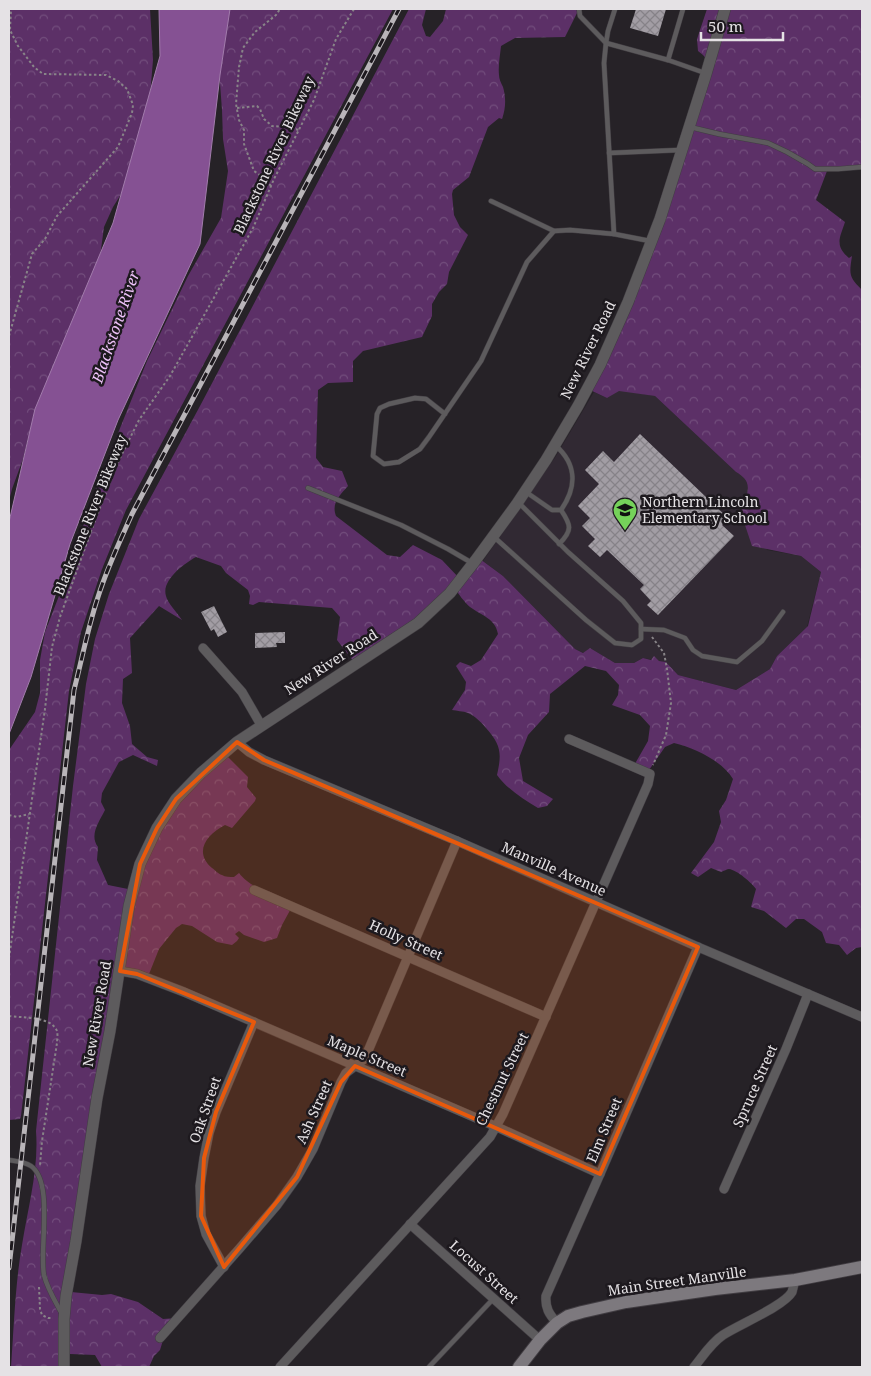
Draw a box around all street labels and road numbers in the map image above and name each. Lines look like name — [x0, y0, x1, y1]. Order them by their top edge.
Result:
street label: Blackstone River Bikeway — [229, 73, 319, 237]
street label: New River Road — [556, 297, 620, 402]
street label: Blackstone River Bikeway — [49, 431, 131, 598]
street label: New River Road — [281, 624, 381, 699]
street label: Manville Avenue — [499, 837, 609, 900]
street label: Holly Street — [366, 915, 446, 964]
street label: New River Road — [78, 959, 115, 1068]
street label: Chestnut Street — [471, 1029, 532, 1129]
street label: Maple Street — [325, 1030, 410, 1081]
street label: Spruce Street — [728, 1041, 781, 1130]
street label: Oak Street — [184, 1074, 225, 1146]
street label: Ash Street — [291, 1077, 336, 1147]
street label: Elm Street — [581, 1094, 626, 1165]
street label: Locust Street — [446, 1236, 523, 1308]
street label: Main Street Manville — [606, 1261, 747, 1300]

